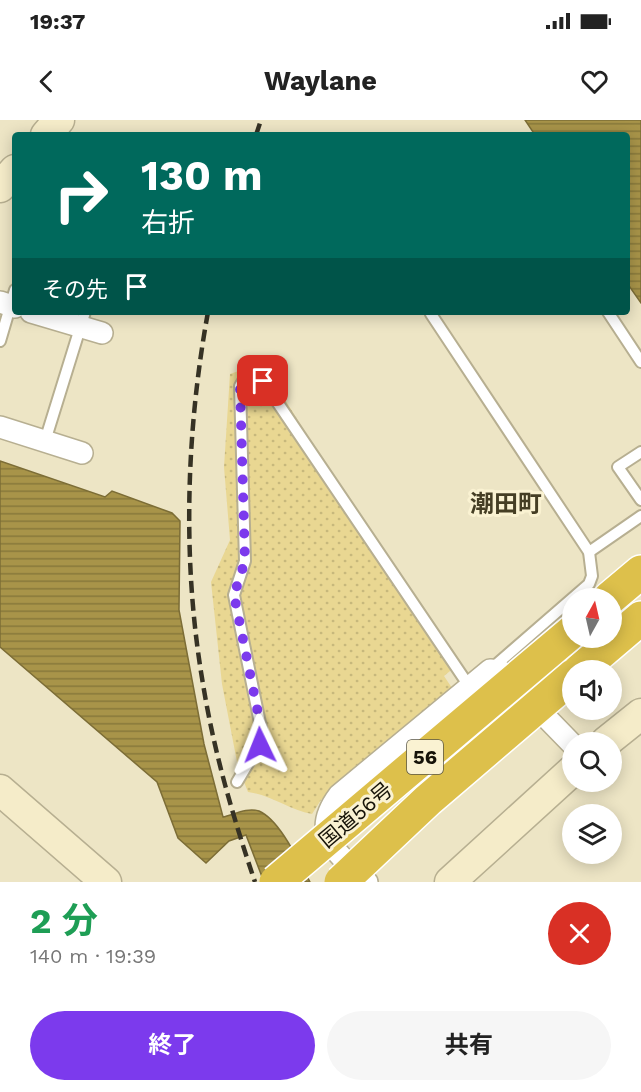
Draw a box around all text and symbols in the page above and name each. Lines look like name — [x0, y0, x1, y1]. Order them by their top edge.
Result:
text: 19:37 — [30, 9, 85, 34]
icon: back — [30, 65, 63, 98]
text: Waylane — [264, 65, 377, 97]
icon: heart — [578, 65, 611, 98]
text: 130 m — [141, 151, 263, 200]
icon: right — [42, 156, 120, 234]
text: 右折 — [141, 207, 195, 239]
icon: arrive — [120, 270, 153, 303]
text: その先 — [42, 277, 108, 302]
pin — [237, 355, 288, 406]
icon: arrive — [246, 364, 279, 397]
district label: 潮田町 — [470, 490, 542, 518]
north arrow — [562, 588, 622, 648]
map controls — [562, 588, 622, 864]
button: sound — [562, 660, 622, 720]
position arrow — [228, 713, 292, 777]
button: search — [562, 732, 622, 792]
road number: 56 — [407, 740, 443, 774]
street label: 国道56号 — [314, 777, 397, 852]
button: layers — [562, 804, 622, 864]
text: 2 分 — [30, 900, 98, 942]
button: close — [548, 902, 611, 965]
text: 140 m · 19:39 — [30, 944, 156, 968]
button: 終了 — [30, 1011, 315, 1080]
button: 共有 — [327, 1011, 611, 1080]

